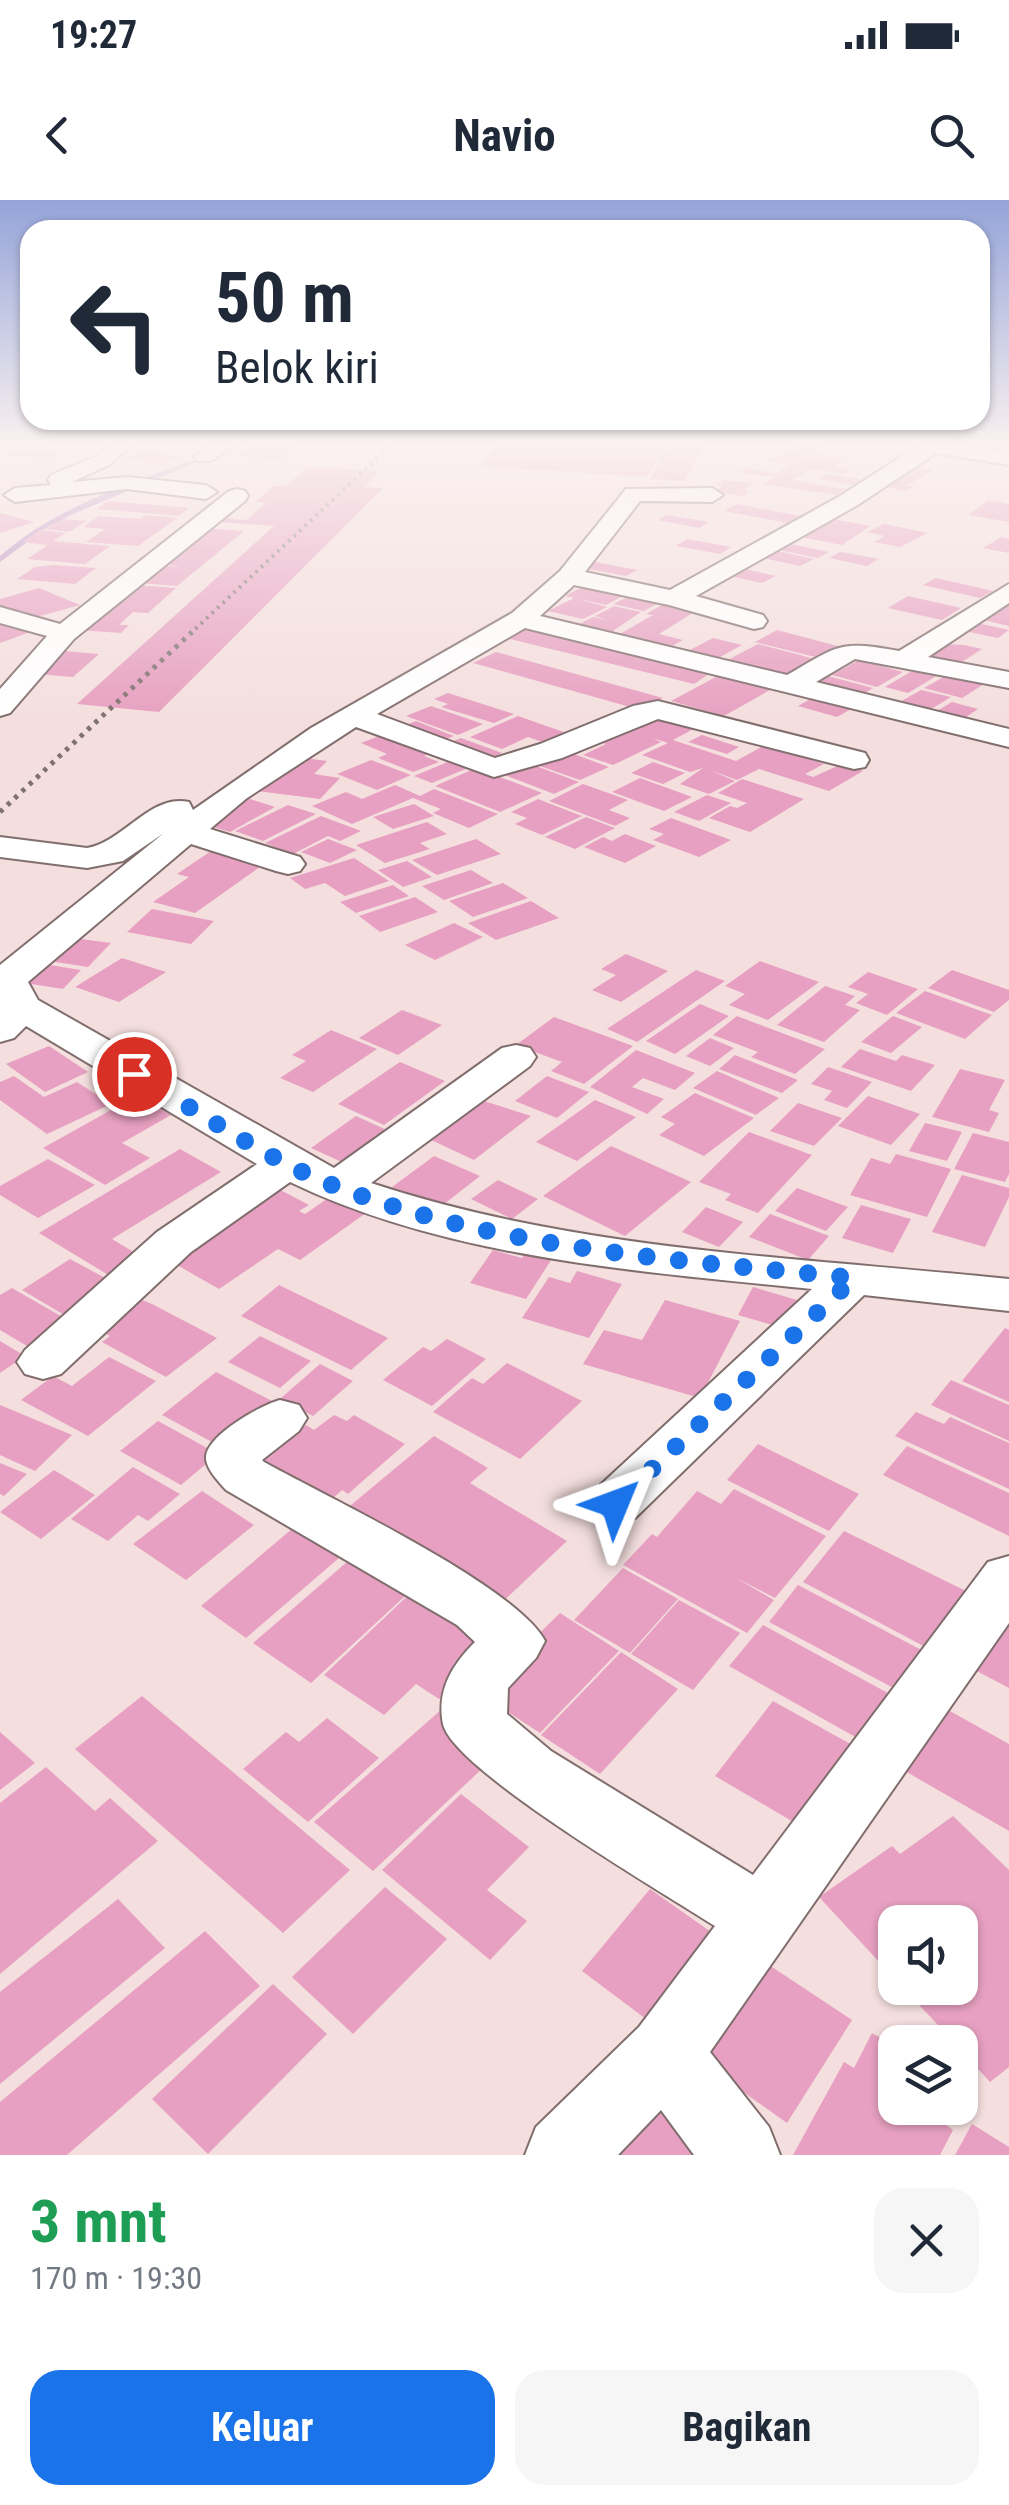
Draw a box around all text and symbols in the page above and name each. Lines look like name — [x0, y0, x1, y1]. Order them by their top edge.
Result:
text: 19:27 — [50, 13, 137, 57]
icon: back — [30, 108, 85, 163]
icon: search — [924, 108, 979, 163]
text: Navio — [453, 109, 556, 162]
text: 50 m — [215, 257, 354, 339]
icon: left — [50, 260, 180, 390]
text: Belok kiri — [215, 341, 379, 394]
pin — [92, 1032, 177, 1117]
icon: arrive — [107, 1047, 162, 1102]
position arrow — [563, 1452, 667, 1556]
map controls — [878, 1905, 978, 2125]
button: sound — [878, 1905, 978, 2005]
button: layers — [878, 2025, 978, 2125]
text: 3 mnt — [30, 2186, 167, 2257]
button: close — [874, 2188, 979, 2293]
text: 170 m · 19:30 — [30, 2259, 202, 2297]
button: Keluar — [30, 2370, 495, 2485]
button: Bagikan — [515, 2370, 979, 2485]

